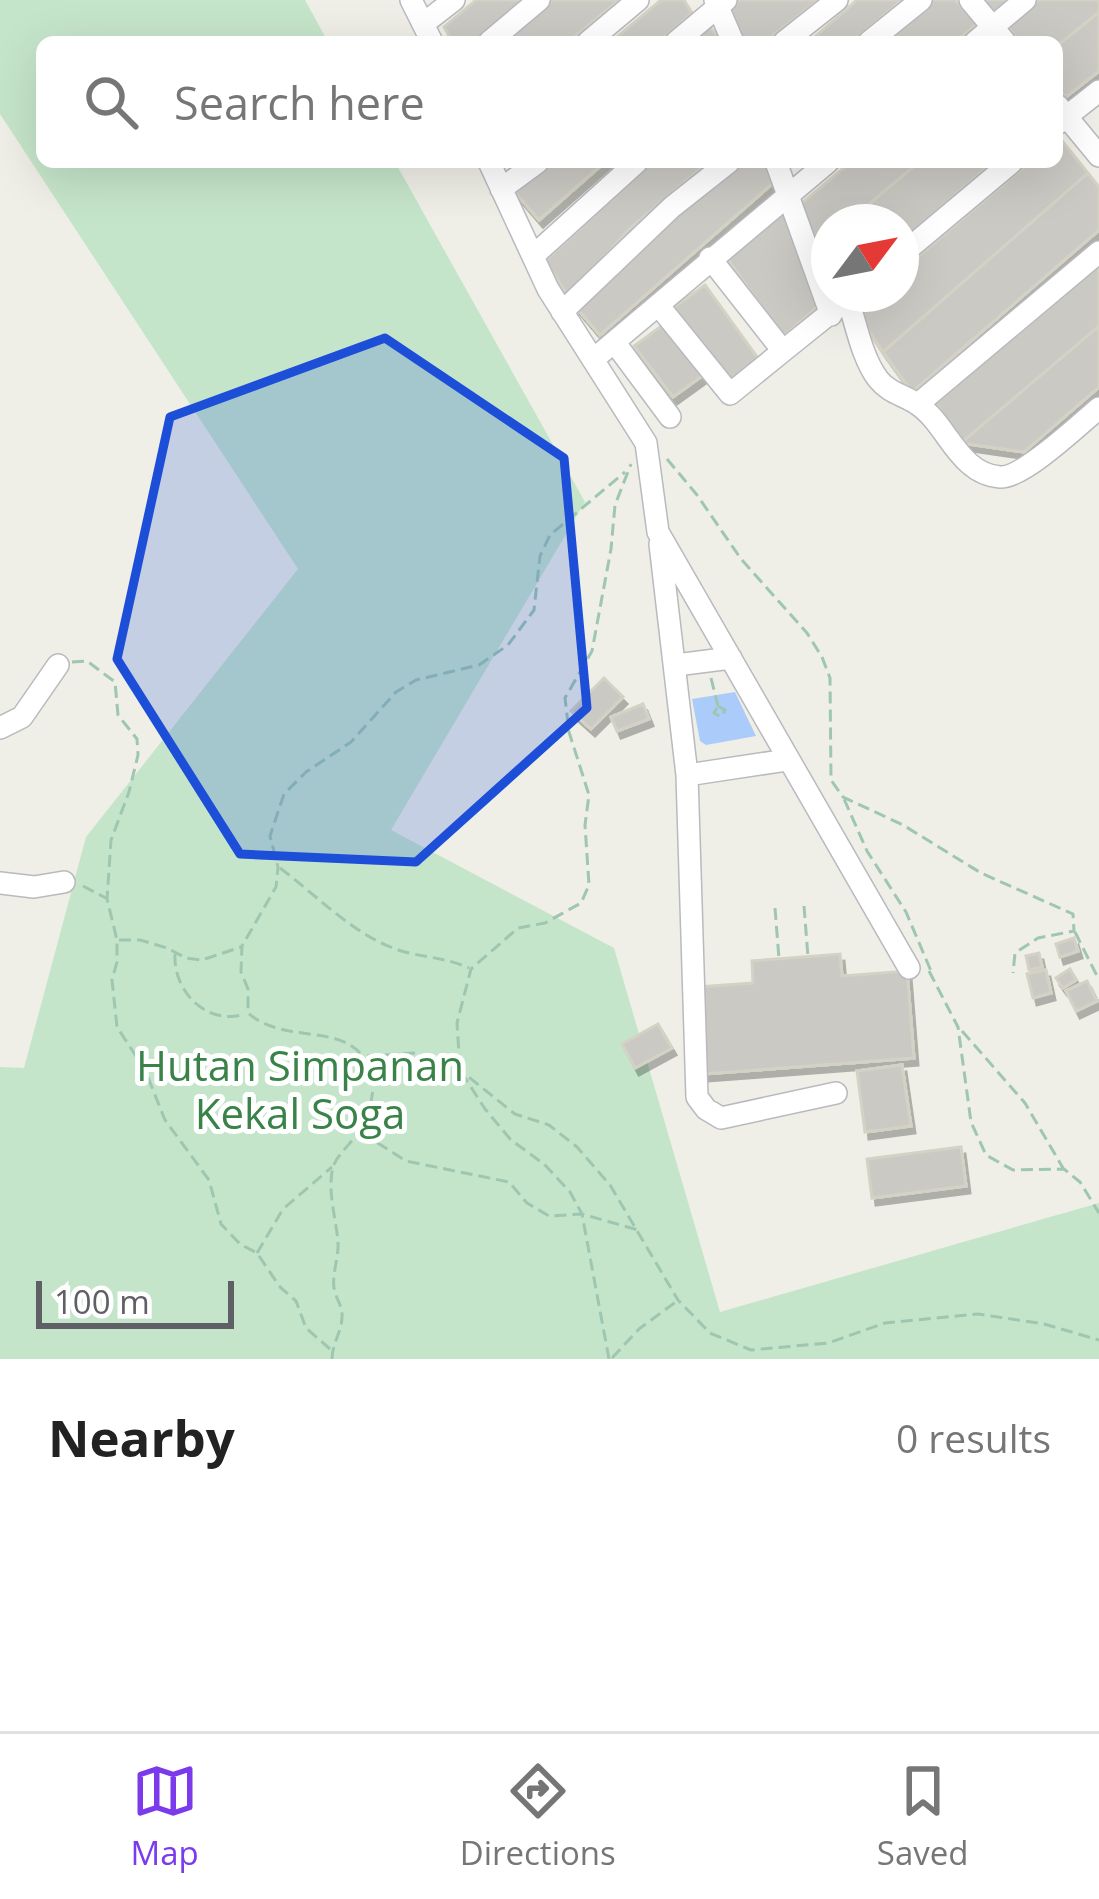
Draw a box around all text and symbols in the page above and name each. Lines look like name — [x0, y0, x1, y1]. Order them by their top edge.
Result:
search box — [36, 36, 1063, 168]
icon: search — [78, 69, 144, 135]
text: Search here — [174, 72, 425, 133]
north arrow — [811, 204, 919, 312]
park label: Hutan Simpanan Kekal Soga — [136, 1036, 464, 1141]
scale bar — [36, 1275, 234, 1328]
text: 100 m — [54, 1279, 150, 1324]
text: Nearby — [48, 1402, 235, 1472]
text: 0 results — [896, 1411, 1051, 1464]
tab: Map — [131, 1758, 199, 1875]
tab: Directions — [460, 1758, 616, 1875]
tab: Saved — [877, 1758, 968, 1875]

